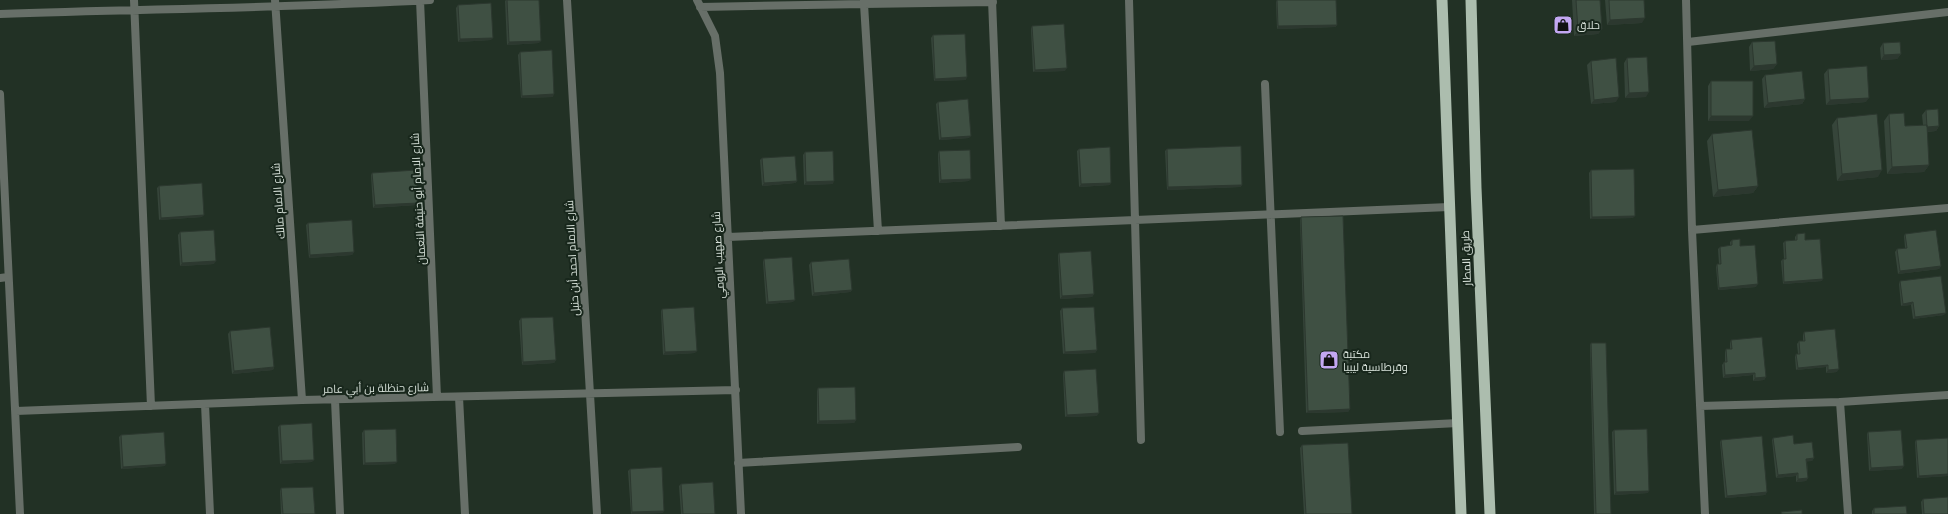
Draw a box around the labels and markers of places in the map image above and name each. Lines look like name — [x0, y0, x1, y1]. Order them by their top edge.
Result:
shop icon: حلاق — [1552, 14, 1574, 36]
place label: حلاق — [1577, 19, 1600, 32]
place label: مكتبة وقرطاسية ليبيا — [1343, 348, 1408, 374]
shop icon: مكتبة وقرطاسية ليبيا — [1318, 349, 1340, 371]

